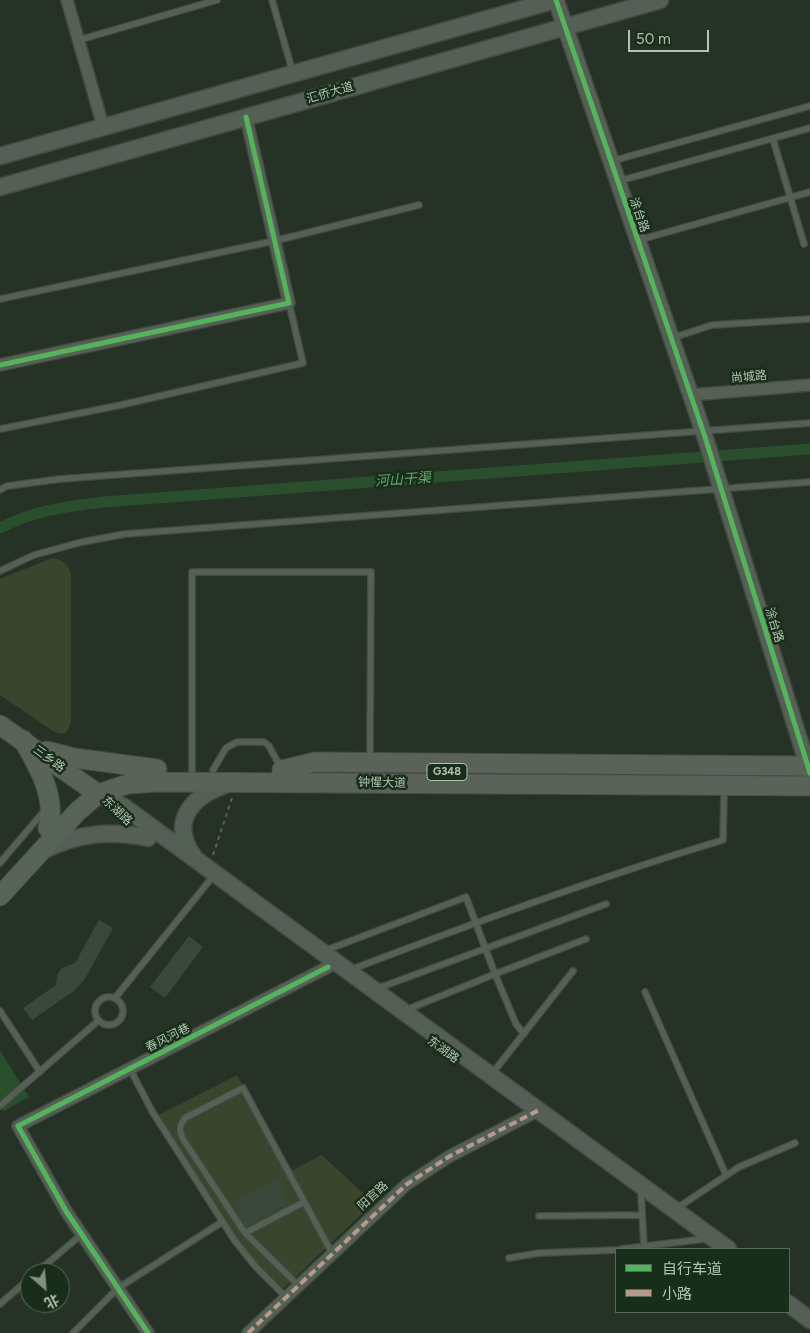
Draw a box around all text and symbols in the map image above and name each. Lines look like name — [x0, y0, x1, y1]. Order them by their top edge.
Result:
scale bar — [630, 20, 711, 52]
text: 50 m — [636, 30, 671, 48]
street label: 汇侨大道 — [305, 79, 355, 107]
street label: 涂台路 — [626, 196, 652, 234]
street label: 尚城路 — [730, 368, 768, 386]
water label: 河山干渠 — [374, 470, 432, 490]
street label: 涂台路 — [762, 606, 786, 644]
street label: 三乡路 — [30, 743, 68, 775]
road number: G348 — [427, 764, 467, 780]
street label: 钟惺大道 — [358, 775, 406, 791]
street label: 东湖路 — [99, 793, 135, 829]
street label: 春风河巷 — [143, 1021, 193, 1055]
street label: 东湖路 — [424, 1034, 462, 1066]
street label: 阳官路 — [355, 1179, 391, 1213]
legend — [615, 1248, 790, 1313]
text: 自行车道 — [662, 1260, 722, 1278]
north arrow — [20, 1263, 70, 1313]
text: 小路 — [662, 1285, 692, 1303]
text: 北 — [41, 1290, 62, 1312]

